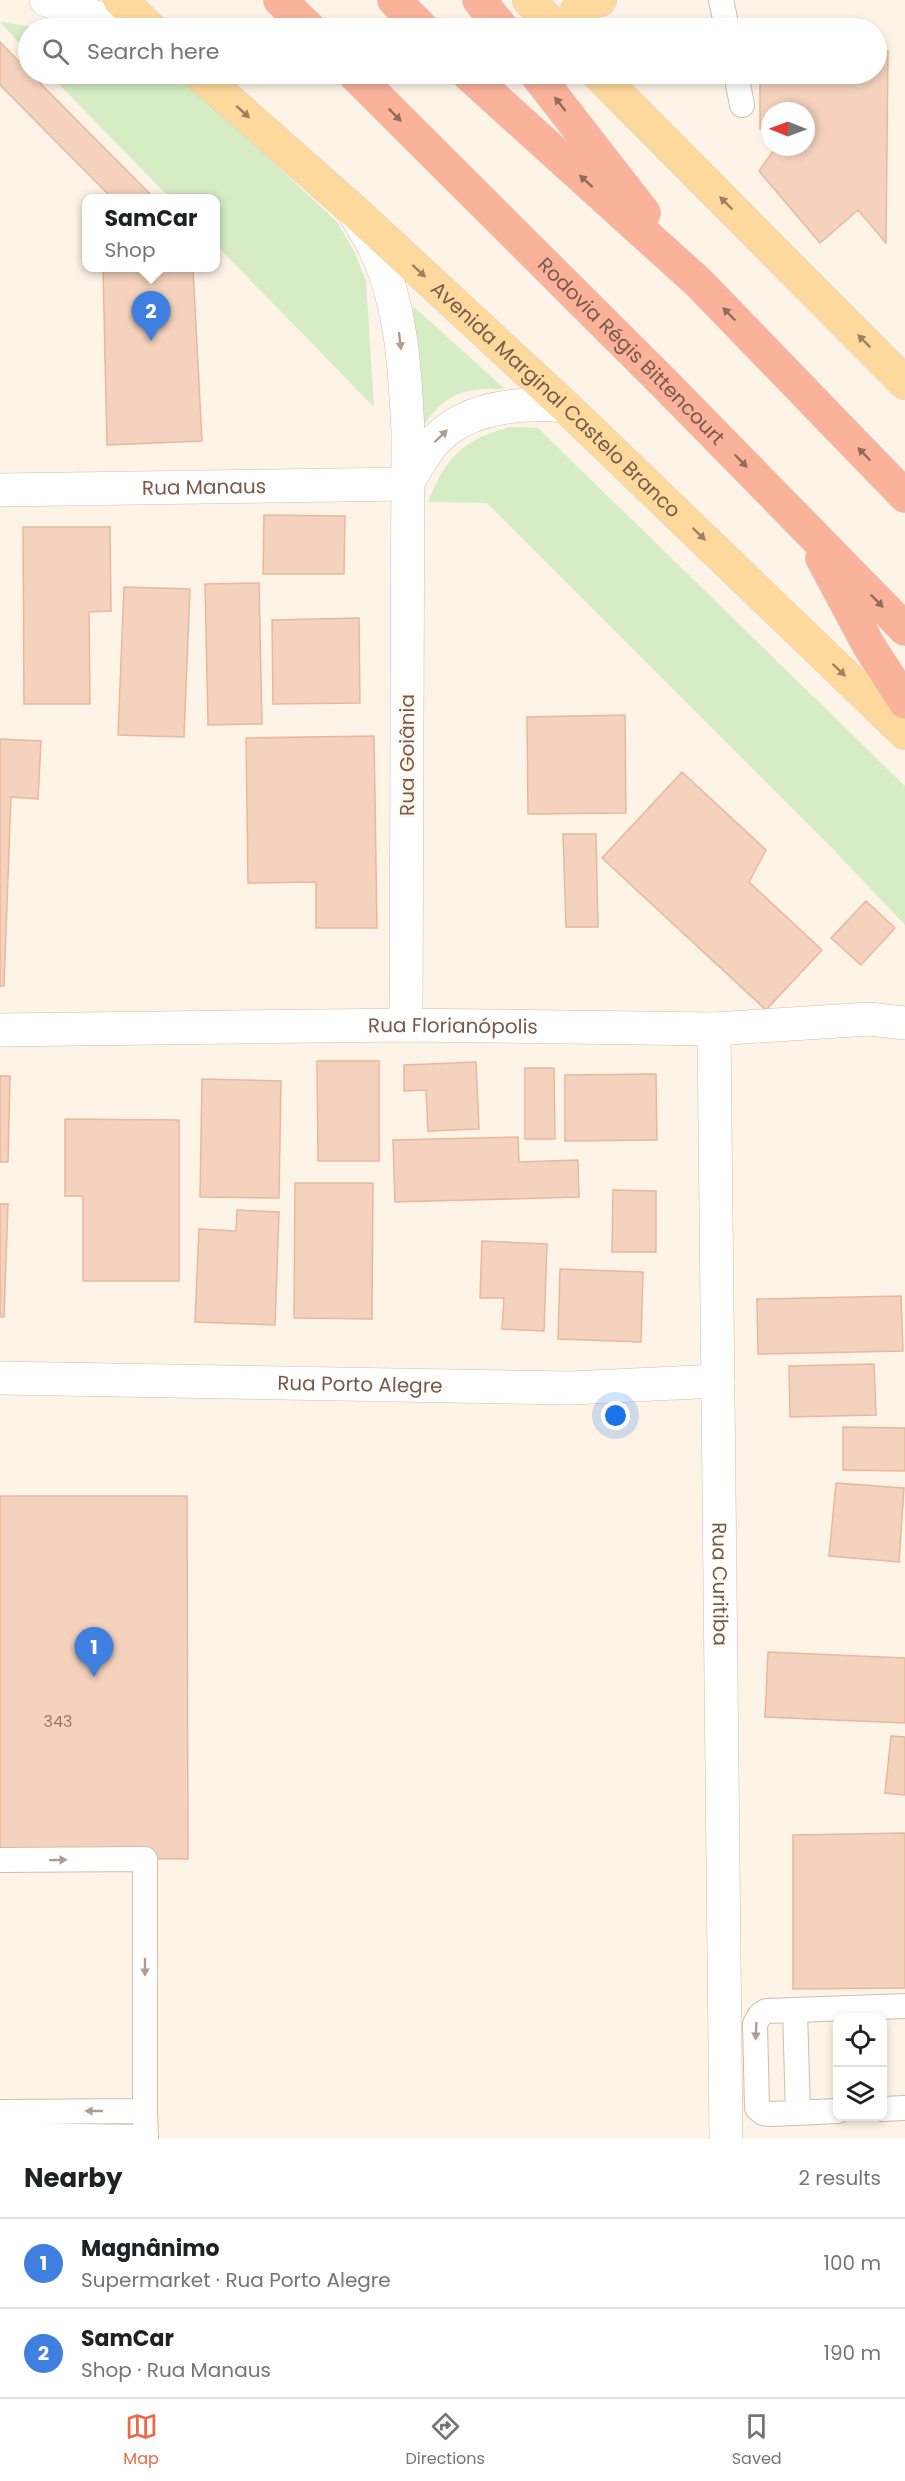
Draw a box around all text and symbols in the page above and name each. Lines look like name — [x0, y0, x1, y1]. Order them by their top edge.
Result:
search box — [18, 18, 887, 84]
icon: search — [39, 35, 72, 68]
text: Search here — [87, 36, 220, 67]
one-way arrow — [554, 96, 566, 112]
north arrow — [761, 102, 815, 156]
one-way arrow — [235, 105, 250, 118]
one-way arrow — [388, 107, 402, 121]
one-way arrow — [579, 174, 594, 188]
popup — [82, 194, 220, 272]
one-way arrow — [720, 197, 734, 211]
text: SamCar — [105, 203, 197, 234]
text: Shop — [105, 236, 155, 264]
street label: Rodovia Régis Bittencourt — [532, 251, 731, 451]
one-way arrow — [412, 264, 427, 278]
street label: Avenida Marginal Castelo Branco — [425, 275, 687, 524]
pin: 2 — [132, 292, 170, 341]
one-way arrow — [722, 308, 736, 322]
one-way arrow — [396, 332, 405, 351]
one-way arrow — [857, 335, 871, 349]
one-way arrow — [433, 430, 447, 444]
one-way arrow — [858, 448, 872, 462]
one-way arrow — [733, 454, 747, 468]
street label: Rua Manaus — [142, 472, 266, 502]
one-way arrow — [691, 527, 705, 541]
one-way arrow — [870, 593, 884, 608]
one-way arrow — [832, 662, 846, 676]
street label: Rua Goiânia — [393, 694, 421, 816]
street label: Rua Florianópolis — [368, 1011, 538, 1041]
street label: Rua Porto Alegre — [277, 1369, 443, 1400]
your location — [601, 1401, 630, 1430]
street label: Rua Curitiba — [705, 1522, 735, 1646]
pin: 1 — [74, 1628, 113, 1677]
house number: 343 — [44, 1710, 72, 1733]
one-way arrow — [49, 1855, 68, 1864]
one-way arrow — [140, 1958, 150, 1977]
map controls — [833, 2013, 887, 2121]
button: locate — [833, 2013, 887, 2067]
one-way arrow — [752, 2022, 761, 2041]
button: layers — [833, 2067, 887, 2121]
one-way arrow — [84, 2106, 103, 2116]
text: Nearby — [24, 2160, 122, 2196]
text: 2 results — [798, 2164, 881, 2192]
text: Magnânimo — [81, 2233, 219, 2264]
text: 1 — [40, 2249, 47, 2277]
text: 100 m — [824, 2249, 881, 2277]
text: Supermarket · Rua Porto Alegre — [81, 2266, 391, 2294]
text: SamCar — [81, 2323, 174, 2354]
text: 2 — [38, 2339, 49, 2367]
text: 190 m — [824, 2339, 881, 2367]
text: Shop · Rua Manaus — [81, 2356, 271, 2384]
tab: Map — [123, 2410, 159, 2471]
tab: Directions — [406, 2410, 485, 2471]
tab: Saved — [732, 2410, 782, 2471]

